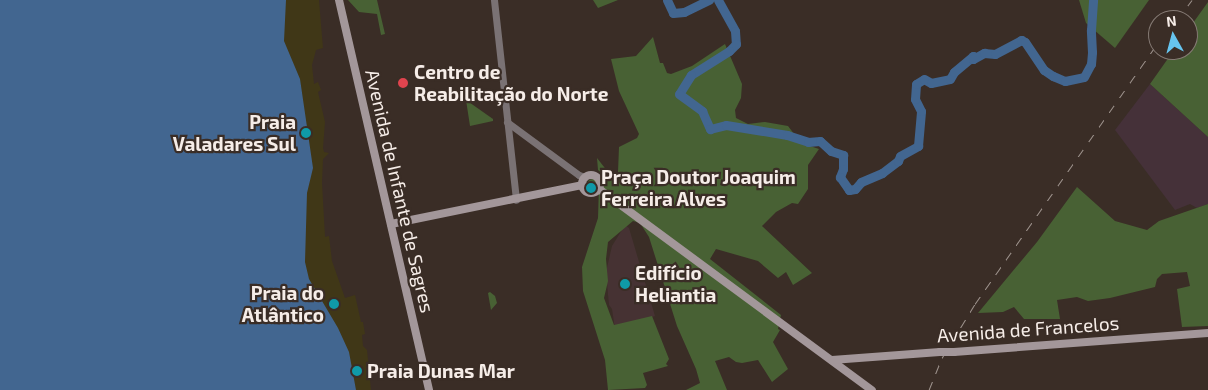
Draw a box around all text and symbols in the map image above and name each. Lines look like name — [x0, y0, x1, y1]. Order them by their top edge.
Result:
north arrow — [1148, 10, 1198, 60]
text: N — [1165, 12, 1177, 30]
place label: Centro de Reabilitação do Norte — [414, 61, 608, 105]
street label: Avenida de Infante de Sagres — [361, 67, 439, 315]
marker: Centro de Reabilitação do Norte — [396, 76, 410, 90]
place label: Praia Valadares Sul — [173, 111, 296, 155]
marker: Praia Valadares Sul — [300, 127, 312, 139]
place label: Praça Doutor Joaquim Ferreira Alves — [601, 166, 797, 210]
marker: Praça Doutor Joaquim Ferreira Alves — [585, 182, 597, 194]
place label: Edifício Heliantia — [635, 262, 716, 306]
marker: Edifício Heliantia — [619, 278, 631, 290]
place label: Praia do Atlântico — [242, 282, 324, 326]
marker: Praia do Atlântico — [328, 298, 340, 310]
street label: Avenida de Francelos — [936, 311, 1120, 347]
place label: Praia Dunas Mar — [367, 360, 515, 382]
marker: Praia Dunas Mar — [351, 365, 363, 377]

